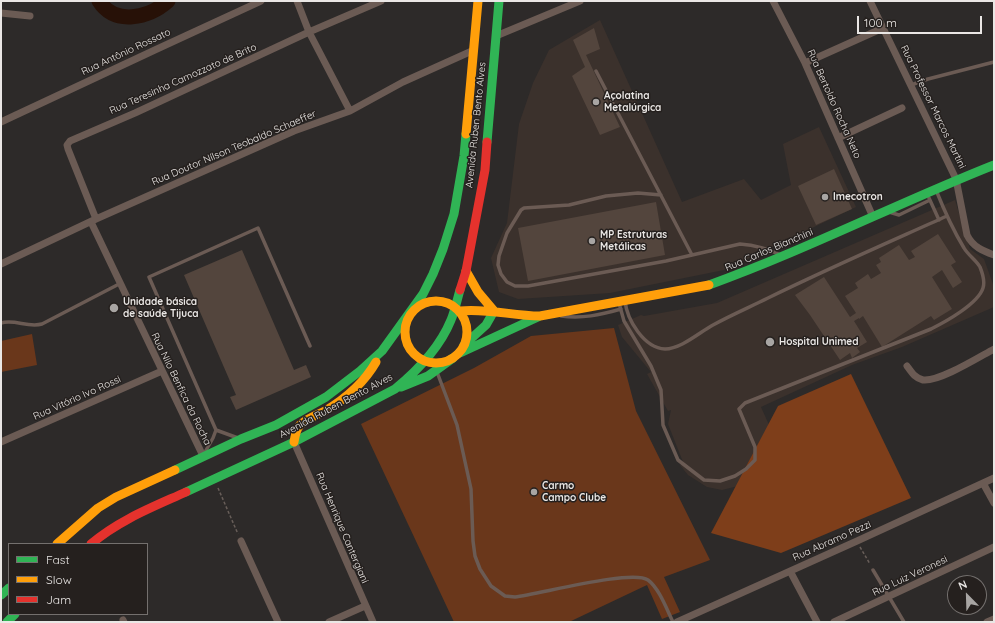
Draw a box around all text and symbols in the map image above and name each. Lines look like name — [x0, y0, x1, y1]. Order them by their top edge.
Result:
scale bar — [859, 8, 984, 34]
text: 100 m — [864, 15, 897, 30]
street label: Rua Antônio Rossato — [79, 26, 173, 78]
street label: Rua Teresinha Camozzato de Brito — [108, 41, 258, 117]
street label: Rua Professor Marcos Martini — [898, 43, 968, 171]
street label: Rua Bertoldo Rocha Neto — [804, 48, 864, 160]
street label: Avenida Ruben Bento Alves — [463, 61, 489, 189]
place label: Açolatina Metalúrgica — [604, 90, 661, 114]
marker: Açolatina Metalúrgica — [591, 97, 601, 107]
street label: Rua Doutor Nílson Teobaldo Schaeffer — [150, 108, 318, 188]
place label: Imecotron — [833, 191, 883, 203]
marker: Imecotron — [820, 192, 830, 202]
street label: Rua Carlos Bianchini — [723, 226, 815, 274]
place label: MP Estruturas Metálicas — [600, 229, 667, 252]
marker: MP Estruturas Metálicas — [587, 236, 597, 246]
place label: Unidade básica de saúde Tijuca — [123, 296, 199, 320]
marker: Unidade básica de saúde Tijuca — [108, 302, 120, 314]
street label: Rua Nilo Benfica da Rocha — [149, 331, 213, 447]
marker: Hospital Unimed — [764, 336, 776, 348]
place label: Hospital Unimed — [779, 336, 859, 348]
street label: Avenida Ruben Bento Alves — [277, 371, 395, 441]
street label: Rua Vitório Ivo Rossi — [31, 373, 123, 423]
street label: Rua Henrique Cantergiani — [313, 471, 371, 585]
place label: Carmo Campo Clube — [542, 480, 606, 504]
marker: Carmo Campo Clube — [529, 487, 539, 497]
street label: Rua Abramo Pezzi — [791, 518, 873, 564]
legend — [8, 543, 148, 615]
text: Fast — [46, 552, 70, 567]
street label: Rua Luiz Veronesi — [870, 553, 950, 599]
text: Slow — [46, 572, 72, 587]
north arrow — [947, 575, 987, 615]
text: N — [956, 577, 969, 593]
text: Jam — [46, 592, 71, 607]

